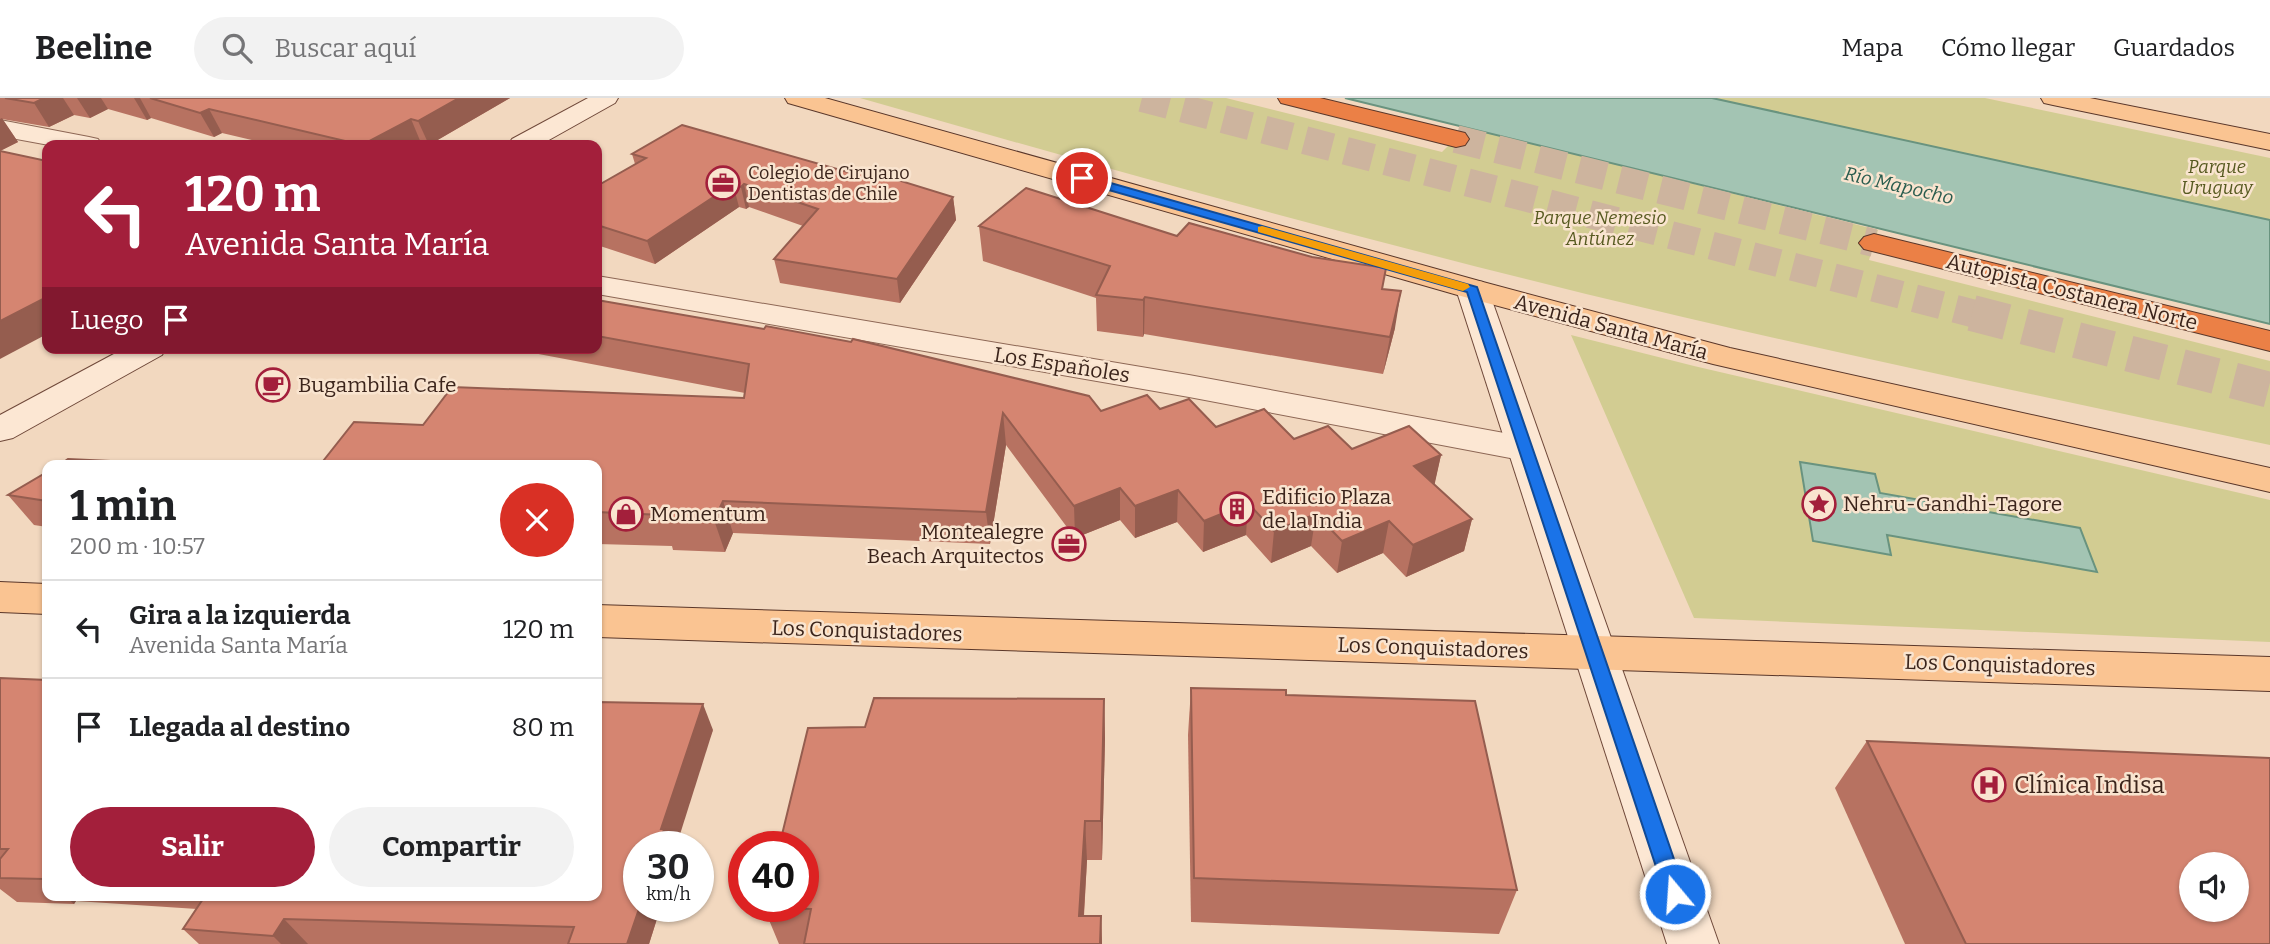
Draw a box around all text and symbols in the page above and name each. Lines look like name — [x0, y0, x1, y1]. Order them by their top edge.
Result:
search box — [194, 17, 684, 80]
text: Beeline — [35, 28, 152, 68]
icon: search — [218, 29, 256, 67]
text: Buscar aquí — [274, 33, 416, 64]
text: Mapa — [1842, 34, 1903, 62]
text: Cómo llegar — [1941, 34, 2075, 62]
text: Guardados — [2113, 34, 2235, 62]
pin — [1052, 148, 1112, 208]
park label: Parque Uruguay — [2181, 156, 2254, 199]
icon: arrive — [1063, 159, 1101, 197]
place label: Colegio de Cirujano Dentistas de Chile — [748, 162, 910, 205]
water label: Río Mapocho — [1842, 162, 1956, 209]
office icon: Colegio de Cirujano Dentistas de Chile — [704, 164, 742, 202]
text: 120 m — [185, 165, 320, 224]
icon: left — [70, 168, 161, 259]
park label: Parque Nemesio Antúnez — [1534, 207, 1666, 250]
text: Avenida Santa María — [185, 225, 489, 263]
street label: Autopista Costanera Norte — [1944, 248, 2200, 336]
street label: Avenida Santa María — [1511, 289, 1711, 366]
icon: arrive — [157, 301, 195, 339]
text: Luego — [70, 305, 143, 336]
street label: Los Españoles — [992, 341, 1132, 389]
cafe icon: Bugambilia Cafe — [254, 366, 292, 404]
place label: Bugambilia Cafe — [298, 372, 457, 398]
text: 1 min — [70, 481, 176, 531]
button: close — [500, 483, 574, 557]
place label: Edificio Plaza de la India — [1262, 484, 1392, 534]
place icon: Nehru-Gandhi-Tagore — [1800, 485, 1838, 523]
building icon: Edificio Plaza de la India — [1218, 490, 1256, 528]
place label: Nehru-Gandhi-Tagore — [1843, 491, 2062, 517]
shop icon: Momentum — [607, 495, 645, 533]
place label: Momentum — [650, 501, 766, 527]
place label: Montealegre Beach Arquitectos — [867, 519, 1044, 569]
office icon: Montealegre Beach Arquitectos — [1050, 525, 1088, 563]
text: 200 m · 10:57 — [70, 532, 205, 560]
text: Gira a la izquierda — [129, 600, 351, 631]
icon: left — [70, 610, 108, 648]
text: 120 m — [503, 614, 574, 645]
street label: Los Conquistadores — [771, 615, 963, 647]
text: Avenida Santa María — [129, 631, 348, 659]
street label: Los Conquistadores — [1337, 632, 1529, 664]
street label: Los Conquistadores — [1904, 649, 2096, 681]
icon: arrive — [70, 708, 108, 746]
text: Llegada al destino — [129, 712, 350, 743]
text: 80 m — [512, 712, 574, 743]
hospital icon: Clínica Indisa — [1970, 766, 2008, 804]
place label: Clínica Indisa — [2014, 771, 2165, 799]
button: Salir — [70, 807, 315, 887]
button: Compartir — [329, 807, 574, 887]
speed limit sign: 40 — [728, 831, 819, 922]
text: 30 — [647, 846, 690, 888]
map controls — [2179, 852, 2249, 922]
button: sound — [2179, 852, 2249, 922]
position arrow — [1638, 857, 1712, 931]
text: km/h — [646, 883, 691, 905]

